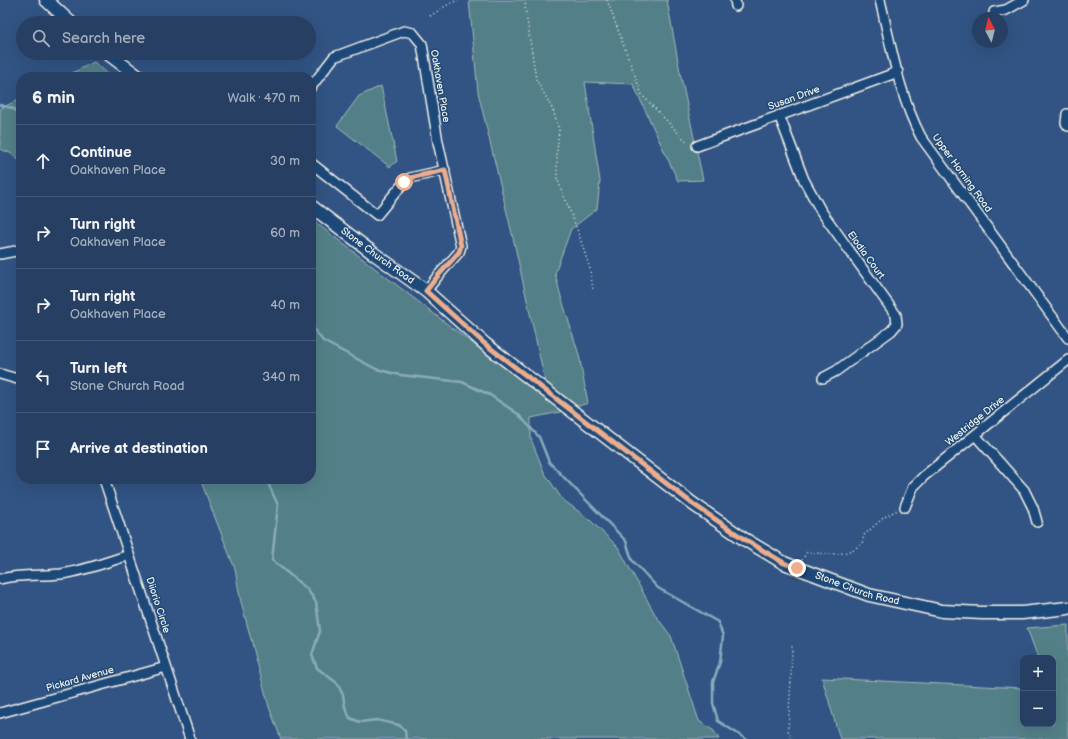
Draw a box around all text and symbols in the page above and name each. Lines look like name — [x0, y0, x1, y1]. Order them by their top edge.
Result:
north arrow — [972, 12, 1008, 48]
search box — [16, 16, 316, 60]
icon: search — [30, 27, 52, 49]
text: Search here — [62, 29, 145, 48]
street label: Oakhaven Place — [428, 49, 452, 123]
street label: Susan Drive — [767, 83, 822, 113]
text: 6 min — [32, 88, 75, 108]
text: Walk · 470 m — [228, 90, 300, 106]
street label: Upper Horning Road — [930, 131, 995, 215]
text: Continue — [70, 143, 132, 162]
icon: ahead — [32, 150, 54, 172]
text: 30 m — [270, 153, 300, 169]
text: Oakhaven Place — [70, 162, 166, 178]
route start — [395, 173, 413, 191]
text: Turn right — [70, 215, 135, 234]
icon: right — [32, 222, 54, 244]
text: 60 m — [270, 225, 300, 241]
street label: Stone Church Road — [338, 225, 417, 287]
street label: Elodia Court — [845, 229, 887, 281]
text: Oakhaven Place — [70, 234, 166, 250]
text: Turn right — [70, 287, 135, 306]
icon: right — [32, 294, 54, 316]
text: 40 m — [270, 297, 300, 313]
text: Oakhaven Place — [70, 306, 166, 322]
text: Turn left — [70, 359, 127, 378]
icon: left — [32, 366, 54, 388]
text: 340 m — [262, 369, 300, 385]
text: Stone Church Road — [70, 378, 185, 394]
street label: Westridge Drive — [943, 394, 1007, 448]
icon: arrive — [32, 438, 54, 460]
text: Arrive at destination — [70, 439, 208, 458]
route end — [788, 559, 806, 577]
street label: Stone Church Road — [813, 569, 901, 608]
street label: Diiorio Circle — [143, 575, 173, 635]
map controls — [1020, 655, 1056, 727]
button: + — [1020, 655, 1056, 691]
street label: Pickard Avenue — [45, 664, 115, 694]
button: − — [1020, 691, 1056, 727]

